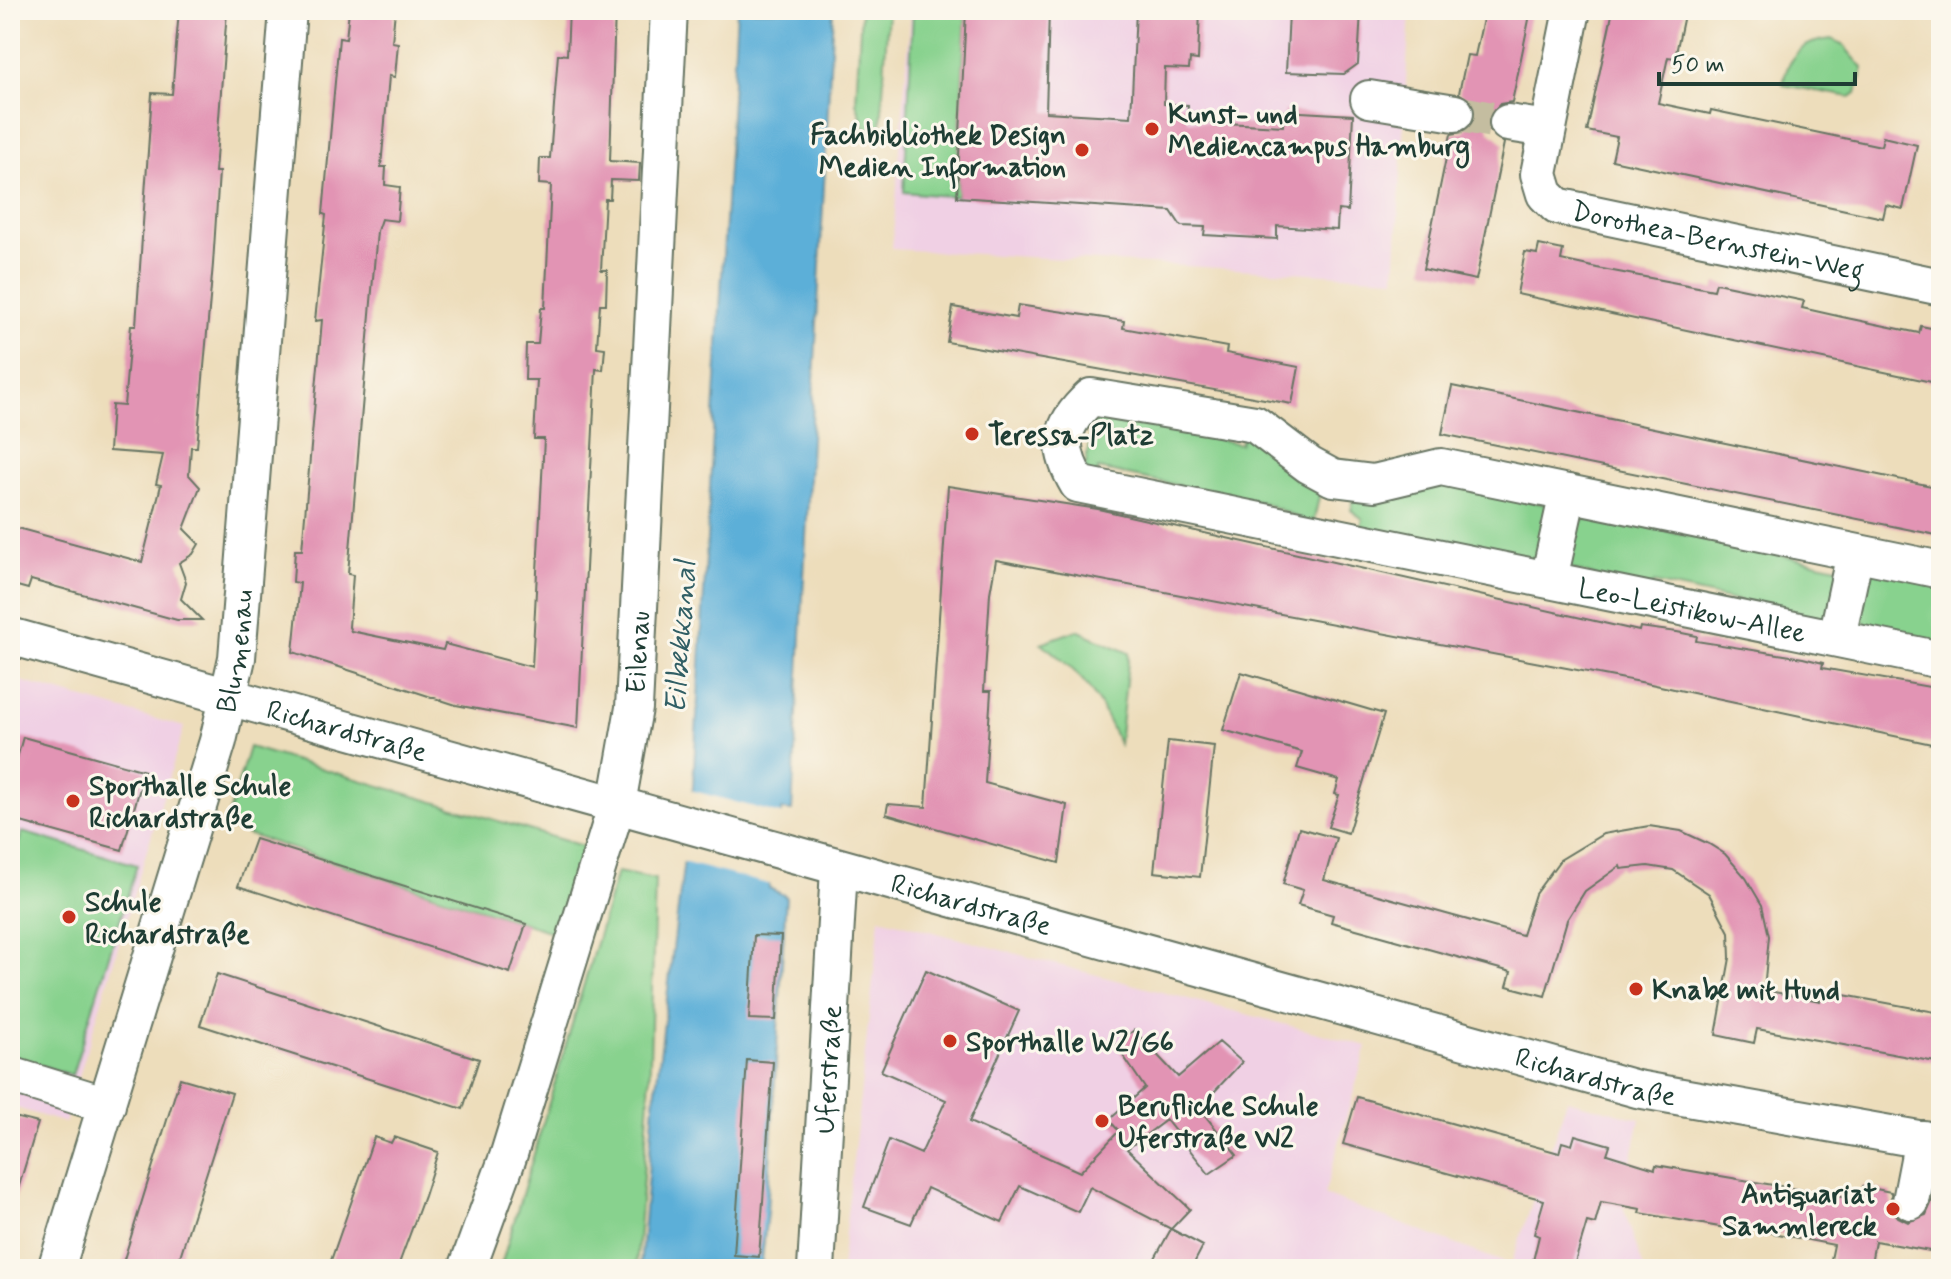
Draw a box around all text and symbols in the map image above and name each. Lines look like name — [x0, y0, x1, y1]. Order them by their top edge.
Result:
scale bar — [1659, 36, 1855, 86]
text: 50 m — [1671, 50, 1725, 81]
place label: Kunst- und Mediencampus Hamburg — [1168, 97, 1470, 169]
place label: Fachbibliothek Design Medien Information — [810, 118, 1066, 190]
marker: Kunst- und Mediencampus Hamburg — [1143, 120, 1161, 138]
marker: Fachbibliothek Design Medien Information — [1073, 141, 1091, 159]
street label: Dorothea-Bernstein-Weg — [1568, 194, 1867, 294]
place label: Teressa-Platz — [988, 418, 1154, 455]
marker: Teressa-Platz — [963, 425, 981, 443]
water label: Eilbekkanal — [657, 558, 706, 715]
street label: Leo-Leistikow-Allee — [1575, 570, 1809, 653]
street label: Blumenau — [209, 588, 263, 717]
street label: Eilenau — [619, 610, 660, 695]
street label: Richardstraße — [262, 692, 431, 772]
place label: Sporthalle Schule Richardstraße — [89, 769, 291, 838]
marker: Sporthalle Schule Richardstraße — [64, 792, 82, 810]
street label: Richardstraße — [886, 866, 1055, 946]
place label: Schule Richardstraße — [85, 885, 250, 954]
marker: Schule Richardstraße — [60, 908, 78, 926]
place label: Knabe mit Hund — [1652, 973, 1840, 1010]
marker: Knabe mit Hund — [1627, 980, 1645, 998]
street label: Uferstraße — [808, 1004, 852, 1135]
place label: Sporthalle W2/G6 — [966, 1025, 1174, 1062]
marker: Sporthalle W2/G6 — [941, 1032, 959, 1050]
street label: Richardstraße — [1511, 1040, 1679, 1117]
place label: Berufliche Schule Uferstraße W2 — [1118, 1089, 1319, 1158]
marker: Berufliche Schule Uferstraße W2 — [1093, 1112, 1111, 1130]
place label: Antiquariat Sammlereck — [1722, 1177, 1877, 1246]
marker: Antiquariat Sammlereck — [1884, 1200, 1902, 1218]

